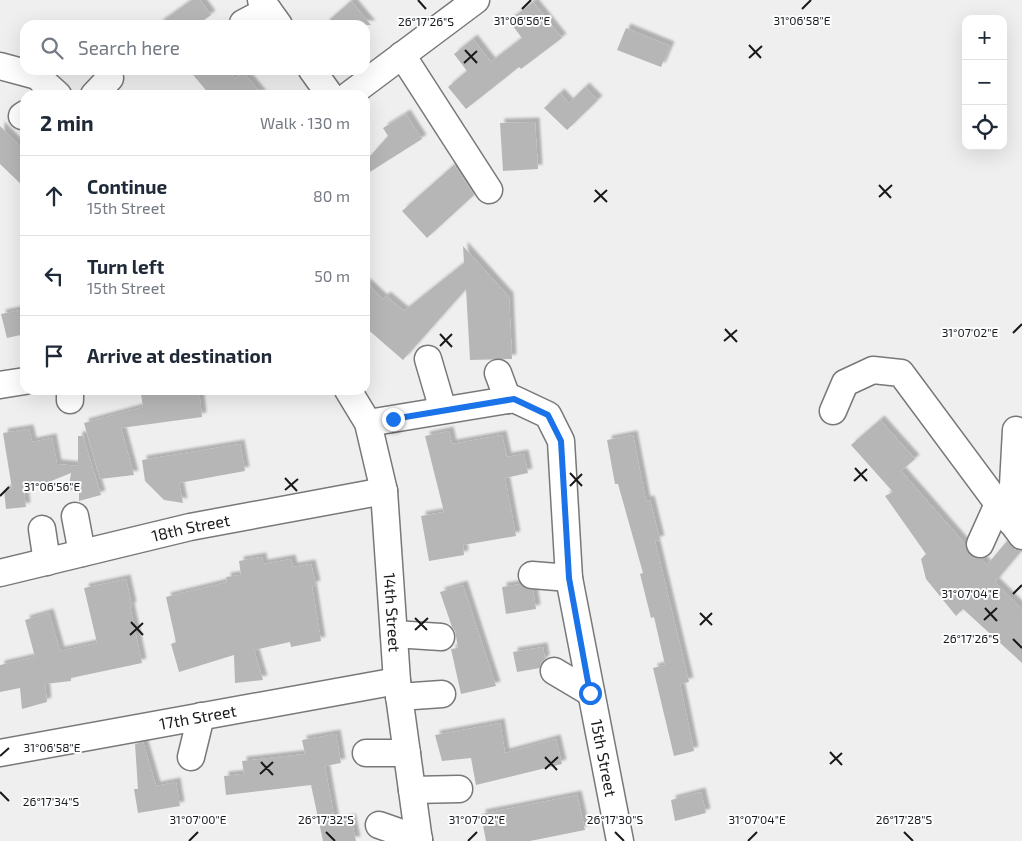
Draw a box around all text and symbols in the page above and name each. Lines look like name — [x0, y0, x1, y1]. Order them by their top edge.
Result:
text: 31°06'56"E — [494, 13, 551, 27]
text: 31°06'58"E — [773, 13, 831, 27]
text: 26°17'26"S — [398, 14, 454, 28]
map controls — [962, 15, 1007, 150]
button: + — [962, 15, 1007, 60]
search box — [20, 20, 370, 75]
icon: search — [38, 34, 66, 62]
text: Search here — [78, 36, 180, 59]
button: − — [962, 60, 1007, 105]
button: locate — [962, 105, 1007, 150]
text: 2 min — [40, 110, 94, 135]
text: Walk · 130 m — [260, 113, 350, 132]
text: Continue — [87, 175, 167, 198]
icon: ahead — [40, 182, 68, 210]
text: 80 m — [313, 186, 350, 205]
text: 15th Street — [87, 198, 165, 217]
text: Turn left — [87, 255, 164, 278]
icon: left — [40, 262, 68, 290]
text: 50 m — [314, 266, 350, 285]
text: 15th Street — [87, 278, 165, 297]
text: 31°07'02"E — [942, 325, 999, 339]
icon: arrive — [40, 342, 68, 370]
text: Arrive at destination — [87, 344, 272, 367]
route end — [382, 408, 405, 431]
text: 31°06'56"E — [24, 479, 81, 493]
street label: 18th Street — [149, 510, 231, 545]
street label: 14th Street — [381, 572, 405, 653]
text: 31°07'04"E — [941, 586, 999, 600]
text: 26°17'26"S — [943, 631, 999, 645]
route start — [579, 682, 602, 705]
street label: 17th Street — [158, 700, 238, 733]
street label: 15th Street — [588, 717, 621, 798]
text: 31°06'58"E — [23, 740, 81, 754]
text: 26°17'34"S — [23, 794, 79, 808]
text: 31°07'00"E — [169, 812, 227, 826]
text: 26°17'32"S — [298, 812, 354, 826]
text: 31°07'02"E — [449, 812, 506, 826]
text: 26°17'30"S — [587, 812, 643, 826]
text: 31°07'04"E — [728, 812, 786, 826]
text: 26°17'28"S — [876, 812, 932, 826]

